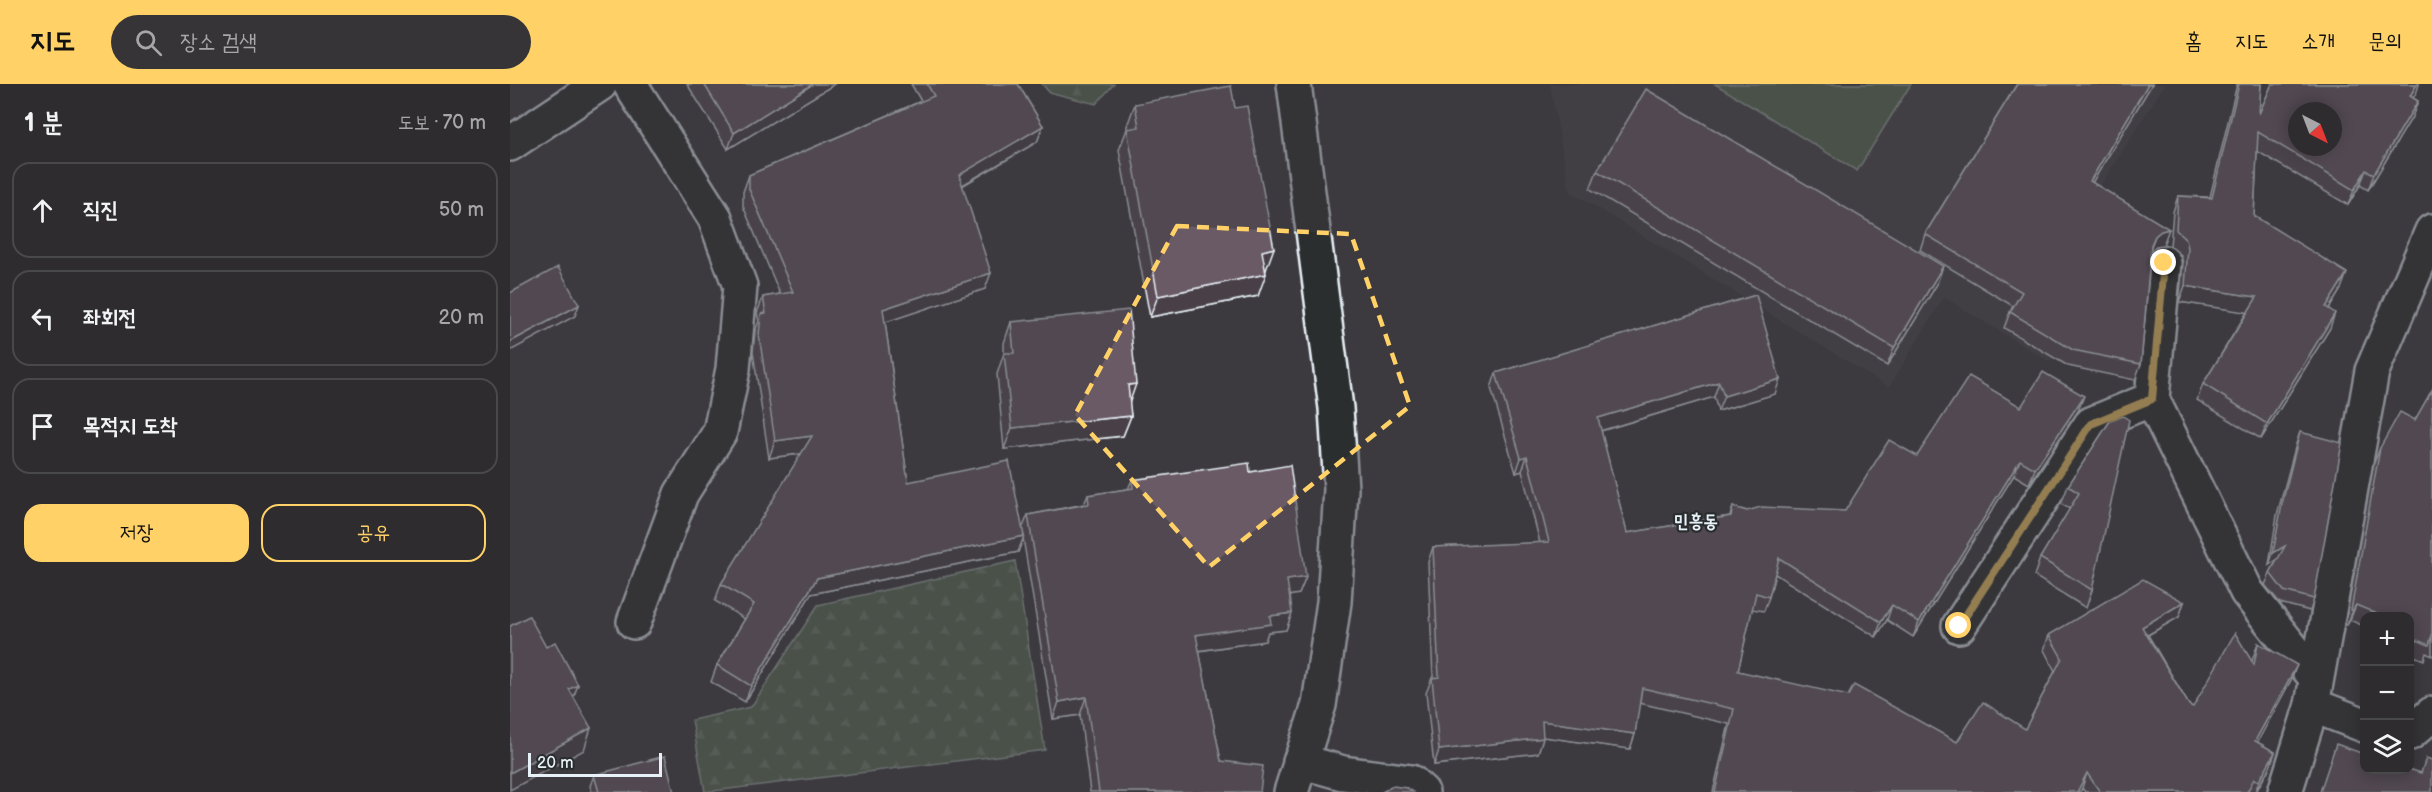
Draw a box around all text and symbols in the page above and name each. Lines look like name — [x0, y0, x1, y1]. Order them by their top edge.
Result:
search box — [111, 15, 531, 69]
text: 지도 — [30, 25, 75, 58]
icon: search — [132, 26, 165, 59]
text: 장소 검색 — [180, 29, 257, 56]
text: 홈 — [2185, 29, 2202, 54]
text: 지도 — [2235, 29, 2268, 54]
text: 소개 — [2301, 29, 2335, 54]
text: 문의 — [2368, 29, 2402, 54]
north arrow — [2288, 102, 2342, 156]
text: 1 분 — [24, 108, 63, 139]
text: 도보 · 70 m — [398, 111, 486, 135]
icon: ahead — [26, 194, 59, 227]
text: 직진 — [83, 197, 118, 224]
text: 50 m — [439, 198, 484, 222]
route end — [2150, 249, 2176, 275]
icon: left — [26, 302, 59, 335]
text: 좌회전 — [83, 305, 136, 332]
text: 20 m — [439, 306, 484, 330]
icon: arrive — [26, 410, 59, 443]
text: 목적지 도착 — [83, 413, 177, 440]
button: 저장 — [24, 504, 249, 562]
button: 공유 — [261, 504, 486, 562]
district label: 민흥동 — [1674, 511, 1718, 532]
route start — [1945, 612, 1971, 638]
map controls — [2360, 612, 2414, 774]
button: + — [2360, 612, 2414, 666]
button: − — [2360, 666, 2414, 720]
button: layers — [2360, 720, 2414, 774]
scale bar — [528, 750, 662, 778]
text: 20 m — [537, 754, 573, 773]

